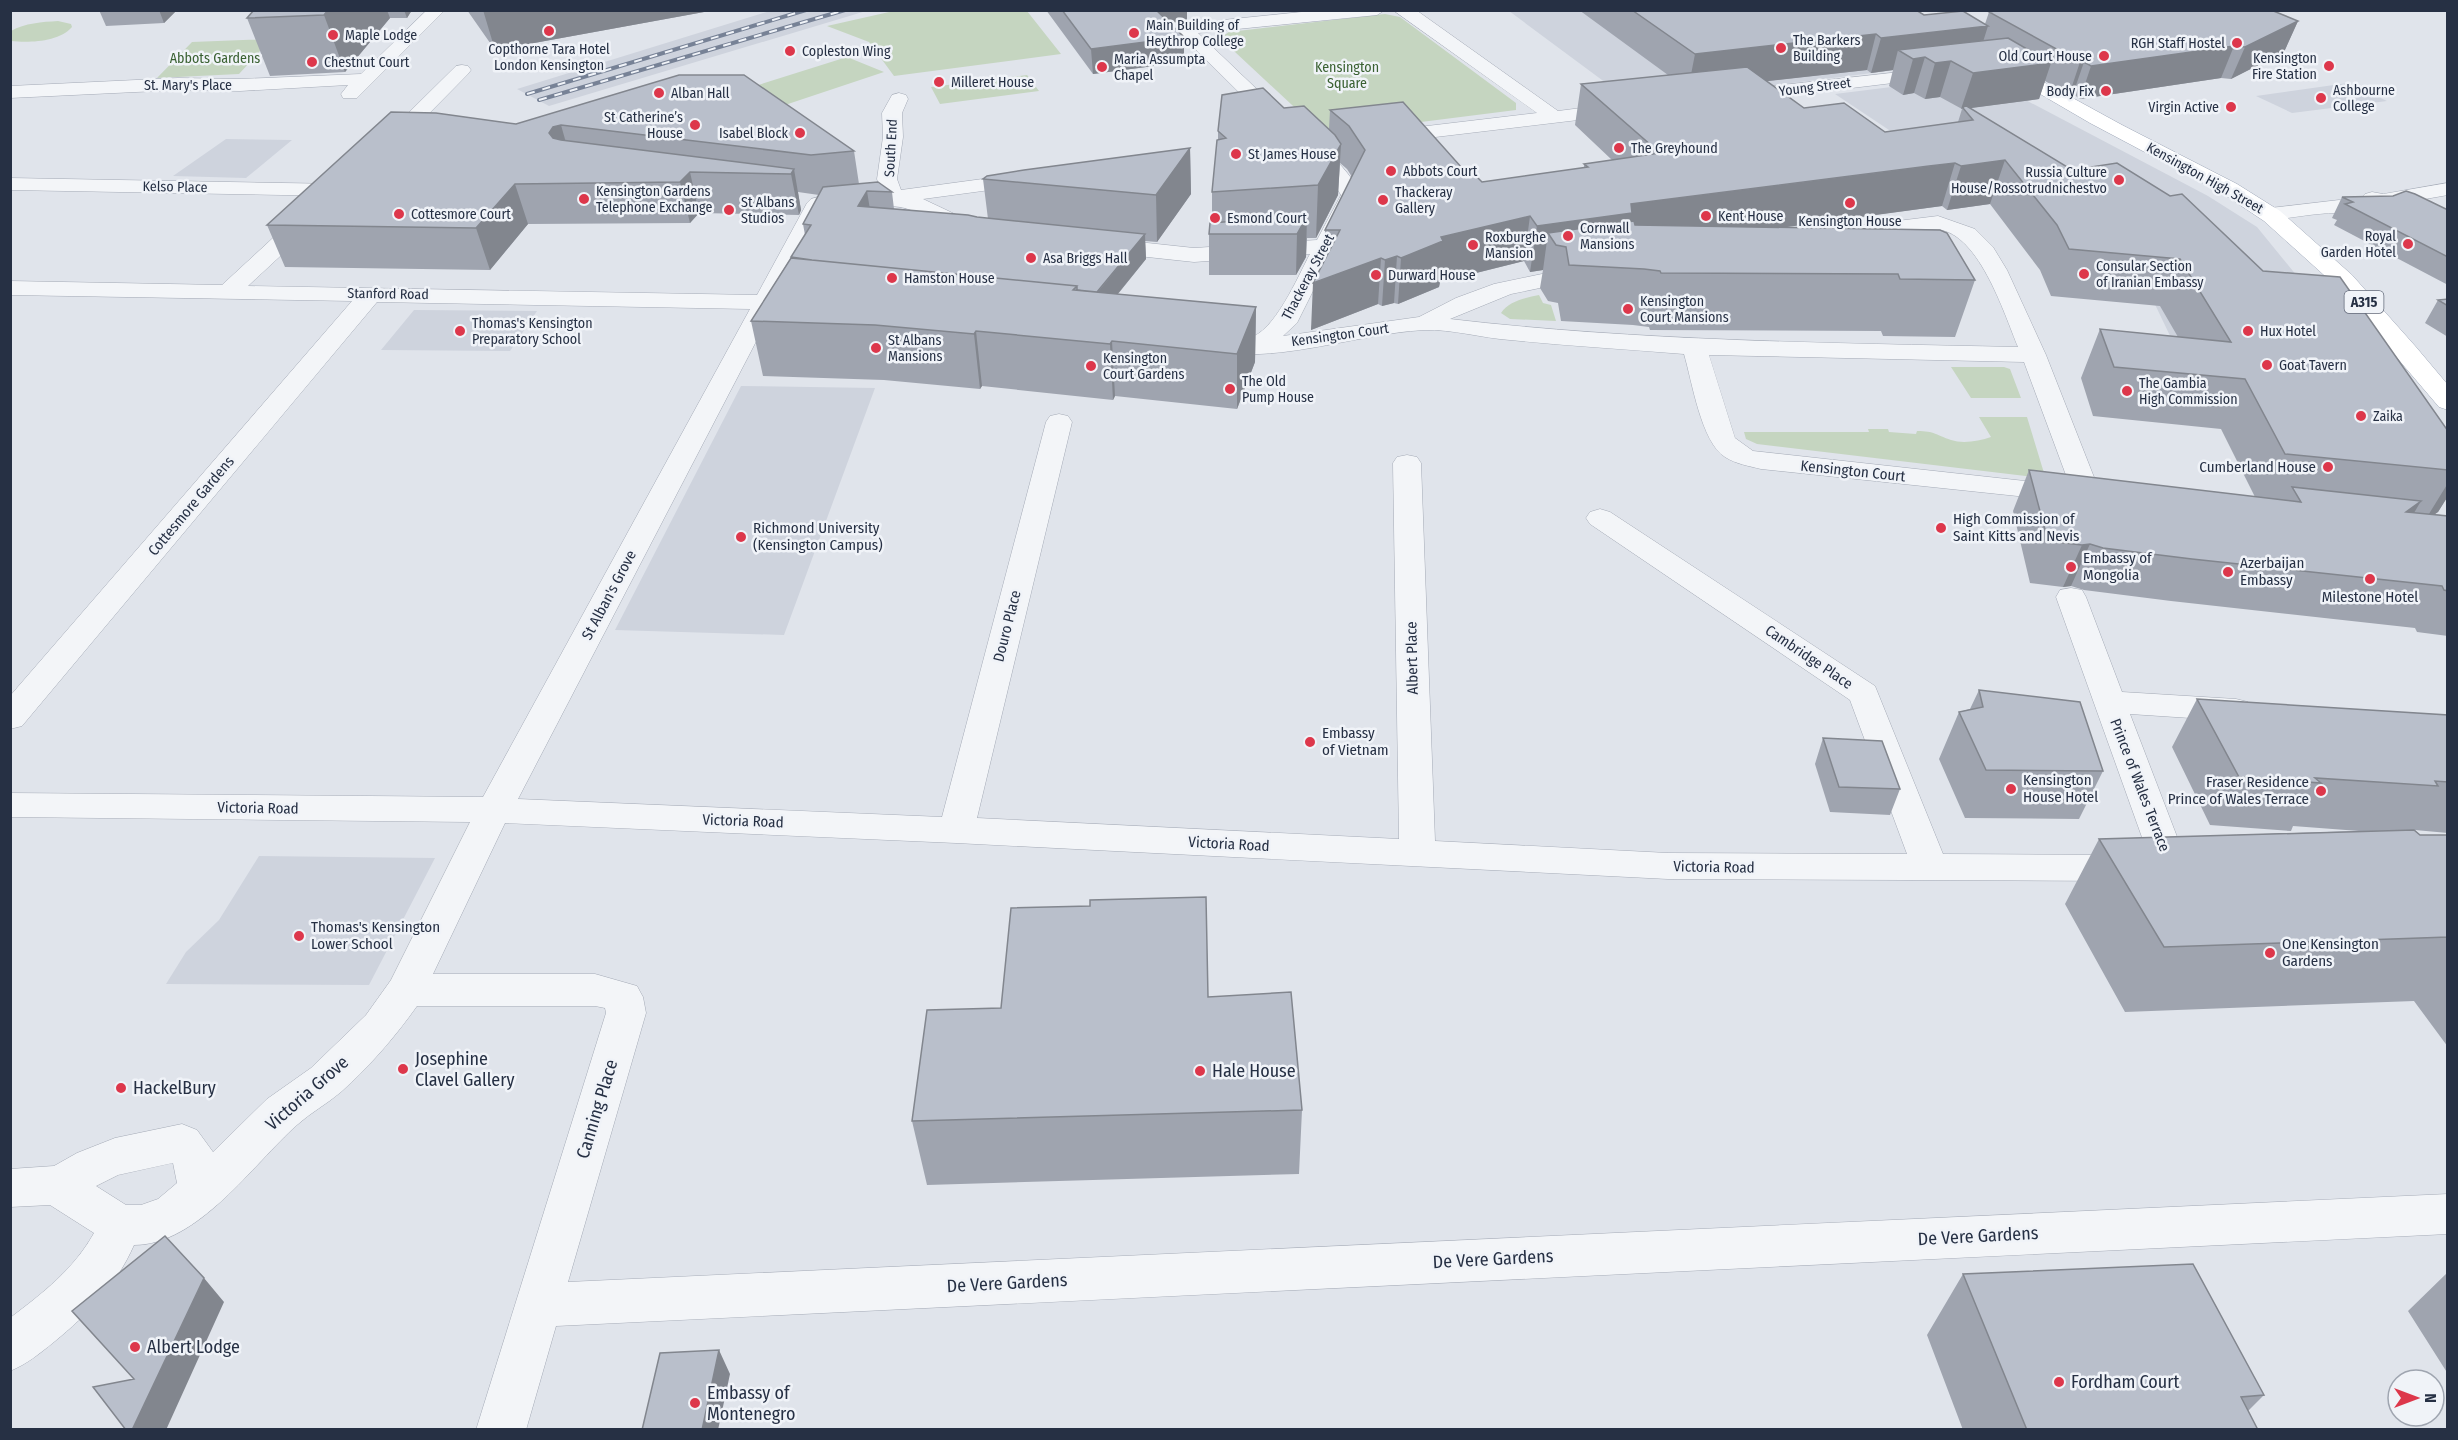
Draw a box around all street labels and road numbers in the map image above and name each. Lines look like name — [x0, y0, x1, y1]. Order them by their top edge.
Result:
street label: Young Street — [1778, 74, 1852, 100]
street label: St. Mary's Place — [144, 77, 232, 94]
street label: South End — [881, 119, 901, 177]
street label: Kensington High Street — [2144, 139, 2267, 217]
street label: Kelso Place — [142, 178, 208, 196]
street label: Thackeray Street — [1278, 231, 1338, 323]
street label: Stanford Road — [347, 285, 429, 303]
road number: A315 — [2344, 291, 2384, 313]
street label: Kensington Court — [1290, 320, 1390, 350]
street label: Cottesmore Gardens — [144, 453, 238, 559]
street label: Kensington Court — [1800, 457, 1906, 485]
street label: St Alban's Grove — [578, 547, 640, 643]
street label: Douro Place — [989, 588, 1025, 664]
street label: Albert Place — [1402, 621, 1422, 695]
street label: Cambridge Place — [1762, 621, 1856, 693]
street label: Prince of Wales Terrace — [2106, 716, 2174, 854]
street label: Victoria Road — [217, 798, 299, 818]
street label: Victoria Road — [702, 811, 784, 831]
street label: Victoria Road — [1188, 833, 1270, 855]
street label: Victoria Road — [1673, 857, 1755, 877]
street label: Victoria Grove — [261, 1051, 353, 1135]
street label: Canning Place — [572, 1057, 623, 1161]
street label: De Vere Gardens — [1917, 1222, 2039, 1250]
street label: De Vere Gardens — [1432, 1245, 1554, 1273]
street label: De Vere Gardens — [946, 1269, 1068, 1297]

